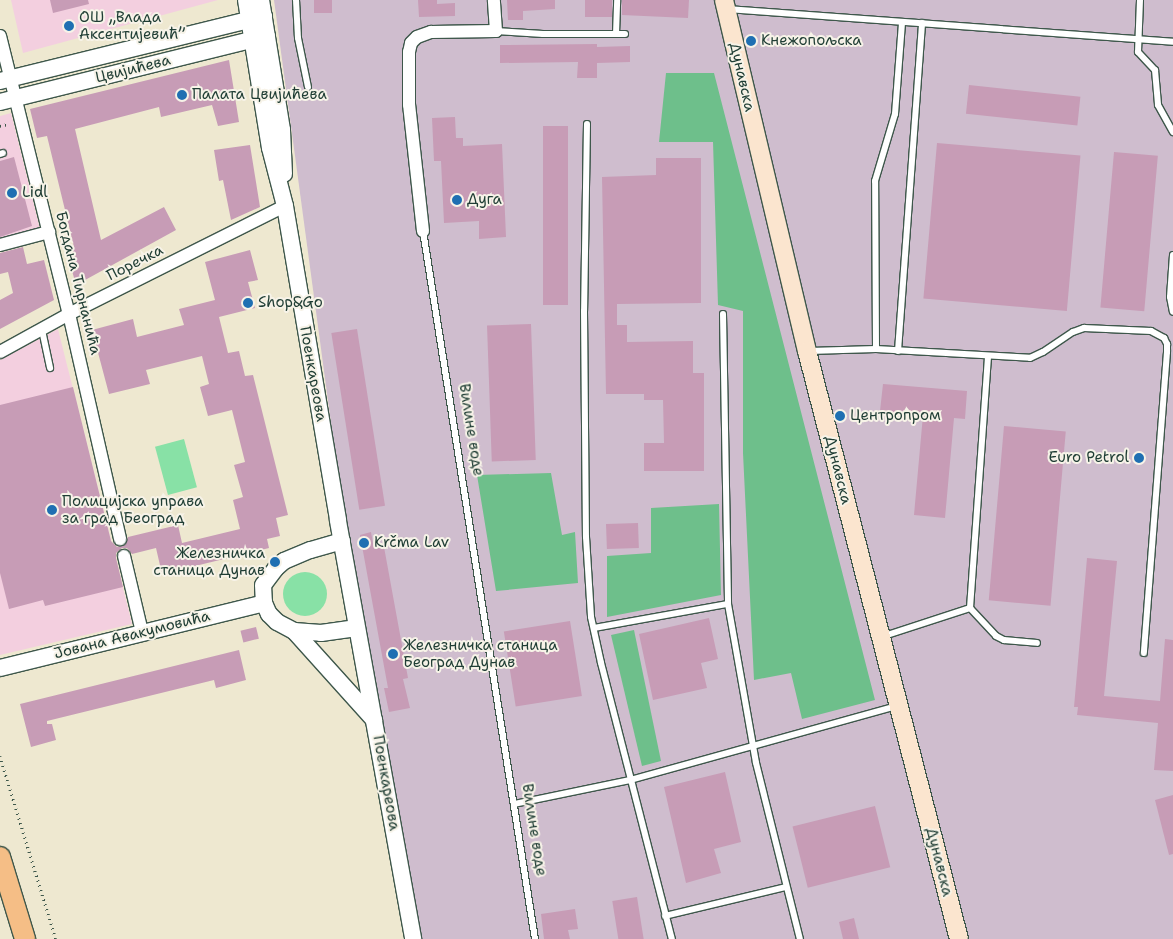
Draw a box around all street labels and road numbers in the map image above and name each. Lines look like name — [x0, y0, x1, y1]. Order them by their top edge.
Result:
street label: Дунавска — [725, 41, 759, 113]
street label: Цвијићева — [94, 51, 172, 87]
street label: Богдана Тирнанића — [51, 209, 105, 357]
street label: Поречка — [104, 241, 166, 285]
street label: Поенкареова — [296, 325, 330, 423]
street label: Вилине воде — [455, 382, 487, 478]
street label: Дунавска — [821, 434, 855, 506]
street label: Јована Авакумовића — [52, 607, 212, 663]
street label: Поенкареова — [369, 734, 403, 832]
street label: Вилине воде — [518, 782, 550, 878]
street label: Дунавска — [922, 826, 956, 898]

